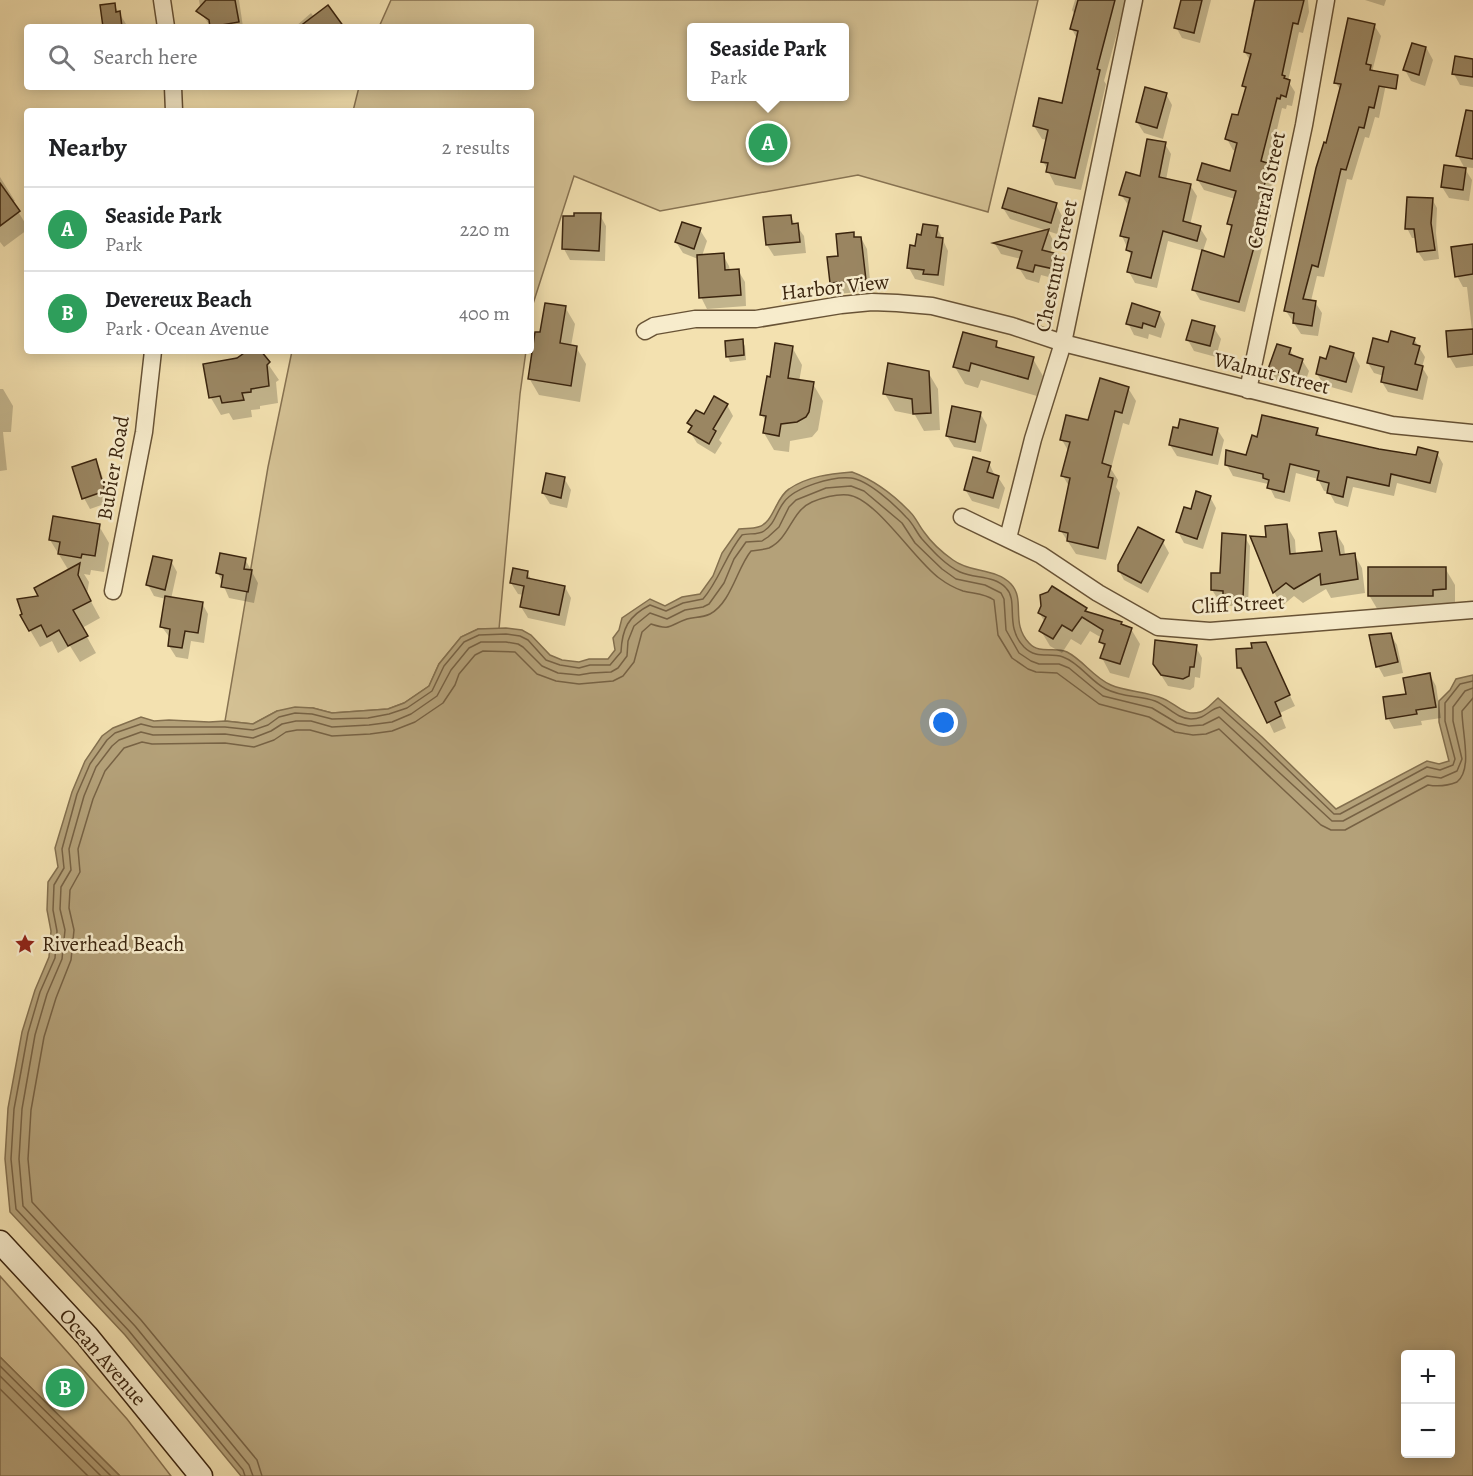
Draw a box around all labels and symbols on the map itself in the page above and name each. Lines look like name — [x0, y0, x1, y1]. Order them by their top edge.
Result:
pin: A — [748, 120, 788, 166]
street label: Central Street — [1240, 129, 1292, 251]
street label: Chestnut Street — [1028, 197, 1084, 335]
street label: Harbor View — [779, 267, 891, 307]
street label: Walnut Street — [1210, 345, 1333, 401]
street label: Bubier Road — [90, 413, 136, 523]
street label: Cliff Street — [1191, 588, 1285, 620]
your location — [929, 708, 958, 737]
place label: Riverhead Beach — [42, 930, 185, 958]
place icon: Riverhead Beach — [13, 932, 37, 956]
street label: Ocean Avenue — [53, 1302, 153, 1412]
pin: B — [46, 1366, 84, 1410]

